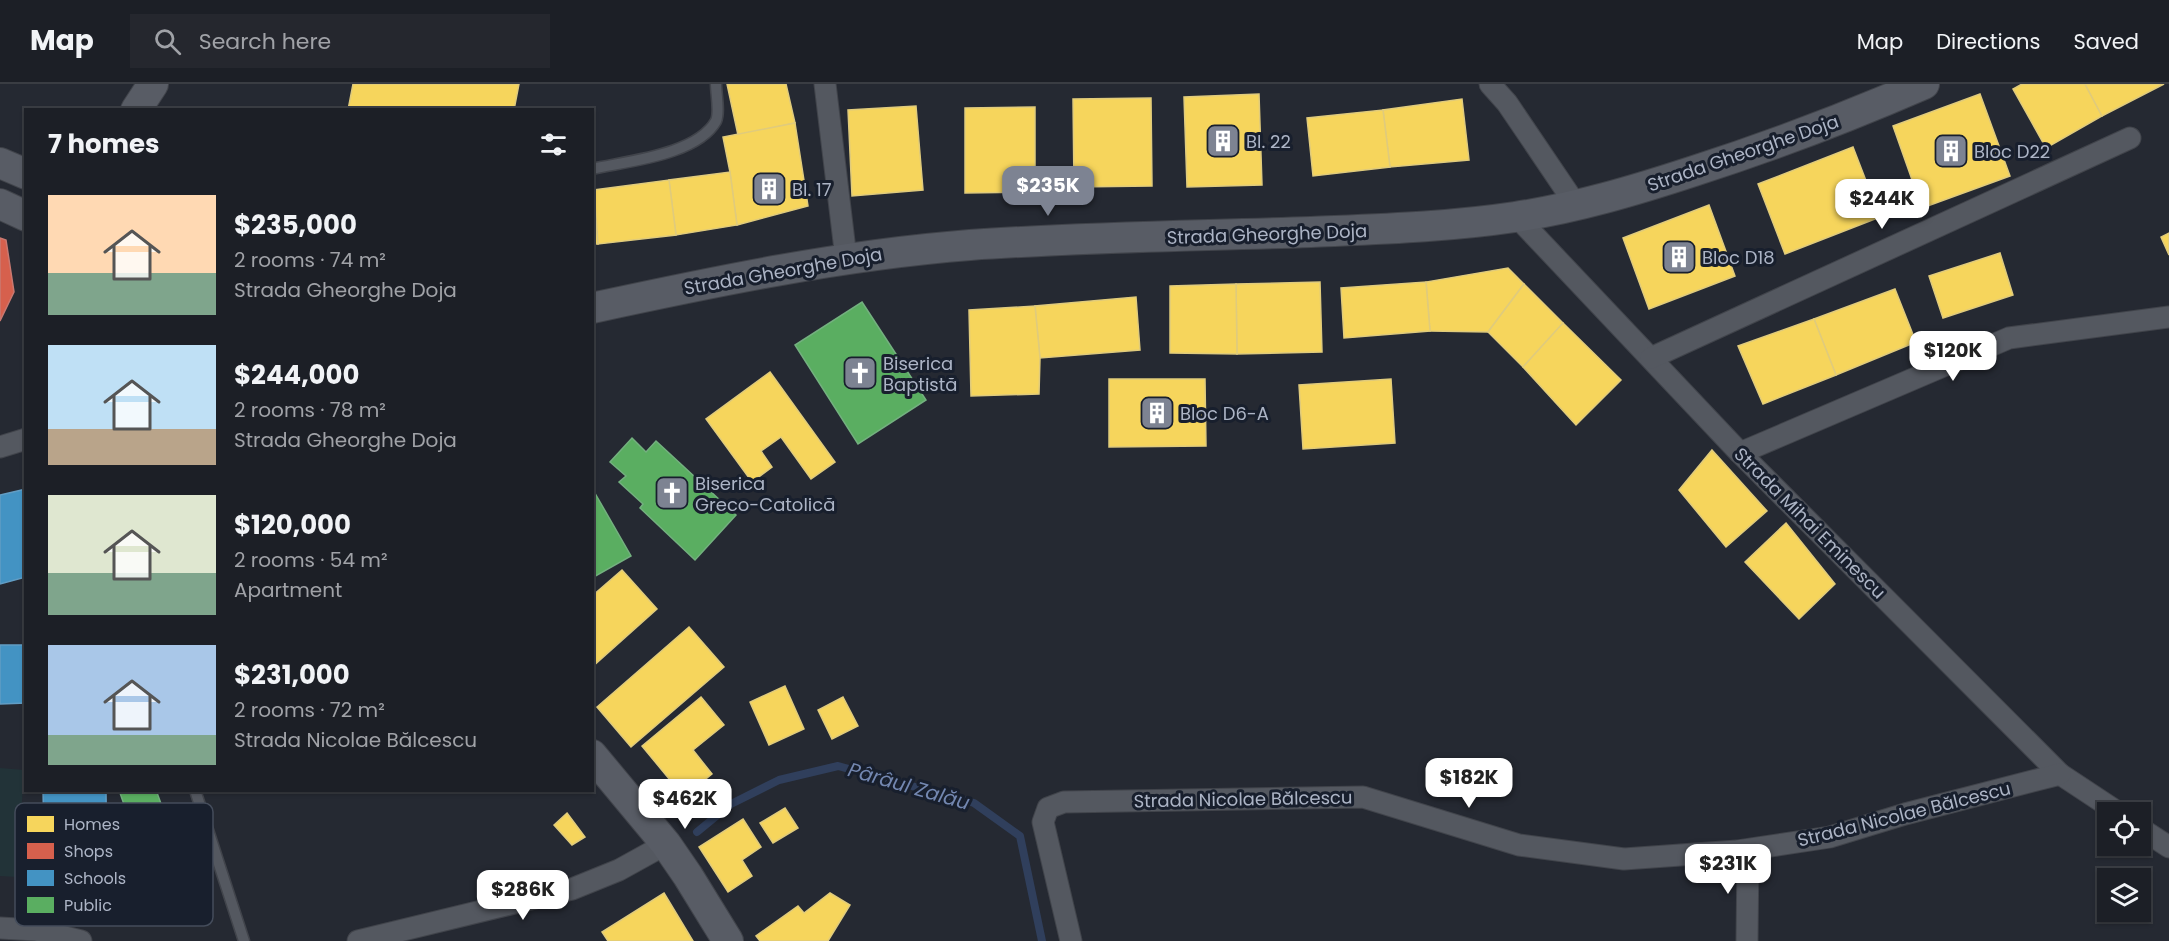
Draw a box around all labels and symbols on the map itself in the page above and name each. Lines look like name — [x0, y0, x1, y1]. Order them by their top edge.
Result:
street label: Strada Gheorghe Doja — [1644, 109, 1842, 197]
building icon: Bl. 22 — [1205, 123, 1241, 159]
place label: Bl. 22 — [1246, 129, 1291, 154]
building icon: Bloc D22 — [1933, 133, 1969, 169]
place label: Bloc D22 — [1974, 139, 2050, 164]
pin: $235K — [1006, 166, 1090, 217]
building icon: Bl. 17 — [751, 171, 787, 207]
place label: Bl. 17 — [792, 177, 832, 202]
pin: $244K — [1840, 179, 1924, 230]
street label: Strada Gheorghe Doja — [1166, 218, 1368, 250]
building icon: Bloc D18 — [1661, 239, 1697, 275]
street label: Strada Gheorghe Doja — [682, 241, 884, 301]
place label: Bloc D18 — [1702, 245, 1775, 270]
pin: $120K — [1911, 331, 1995, 382]
place label: Biserica Baptistă — [883, 351, 957, 397]
church icon: Biserica Baptistă — [842, 355, 878, 391]
building icon: Bloc D6-A — [1139, 395, 1175, 431]
place label: Bloc D6-A — [1180, 401, 1269, 426]
street label: Strada Mihai Eminescu — [1729, 442, 1891, 604]
place label: Biserica Greco-Catolică — [695, 471, 835, 517]
church icon: Biserica Greco-Catolică — [654, 475, 690, 511]
water label: Pârâul Zalău — [845, 755, 973, 817]
pin: $182K — [1427, 758, 1511, 809]
street label: Strada Nicolae Bălcescu — [1795, 775, 2013, 853]
pin: $462K — [643, 779, 727, 830]
street label: Strada Nicolae Bălcescu — [1133, 785, 1353, 813]
legend — [15, 803, 213, 926]
text: Homes — [64, 813, 120, 836]
text: Shops — [64, 840, 113, 863]
pin: $231K — [1686, 844, 1770, 895]
text: Schools — [64, 867, 126, 890]
pin: $286K — [481, 870, 565, 921]
text: Public — [64, 894, 112, 917]

